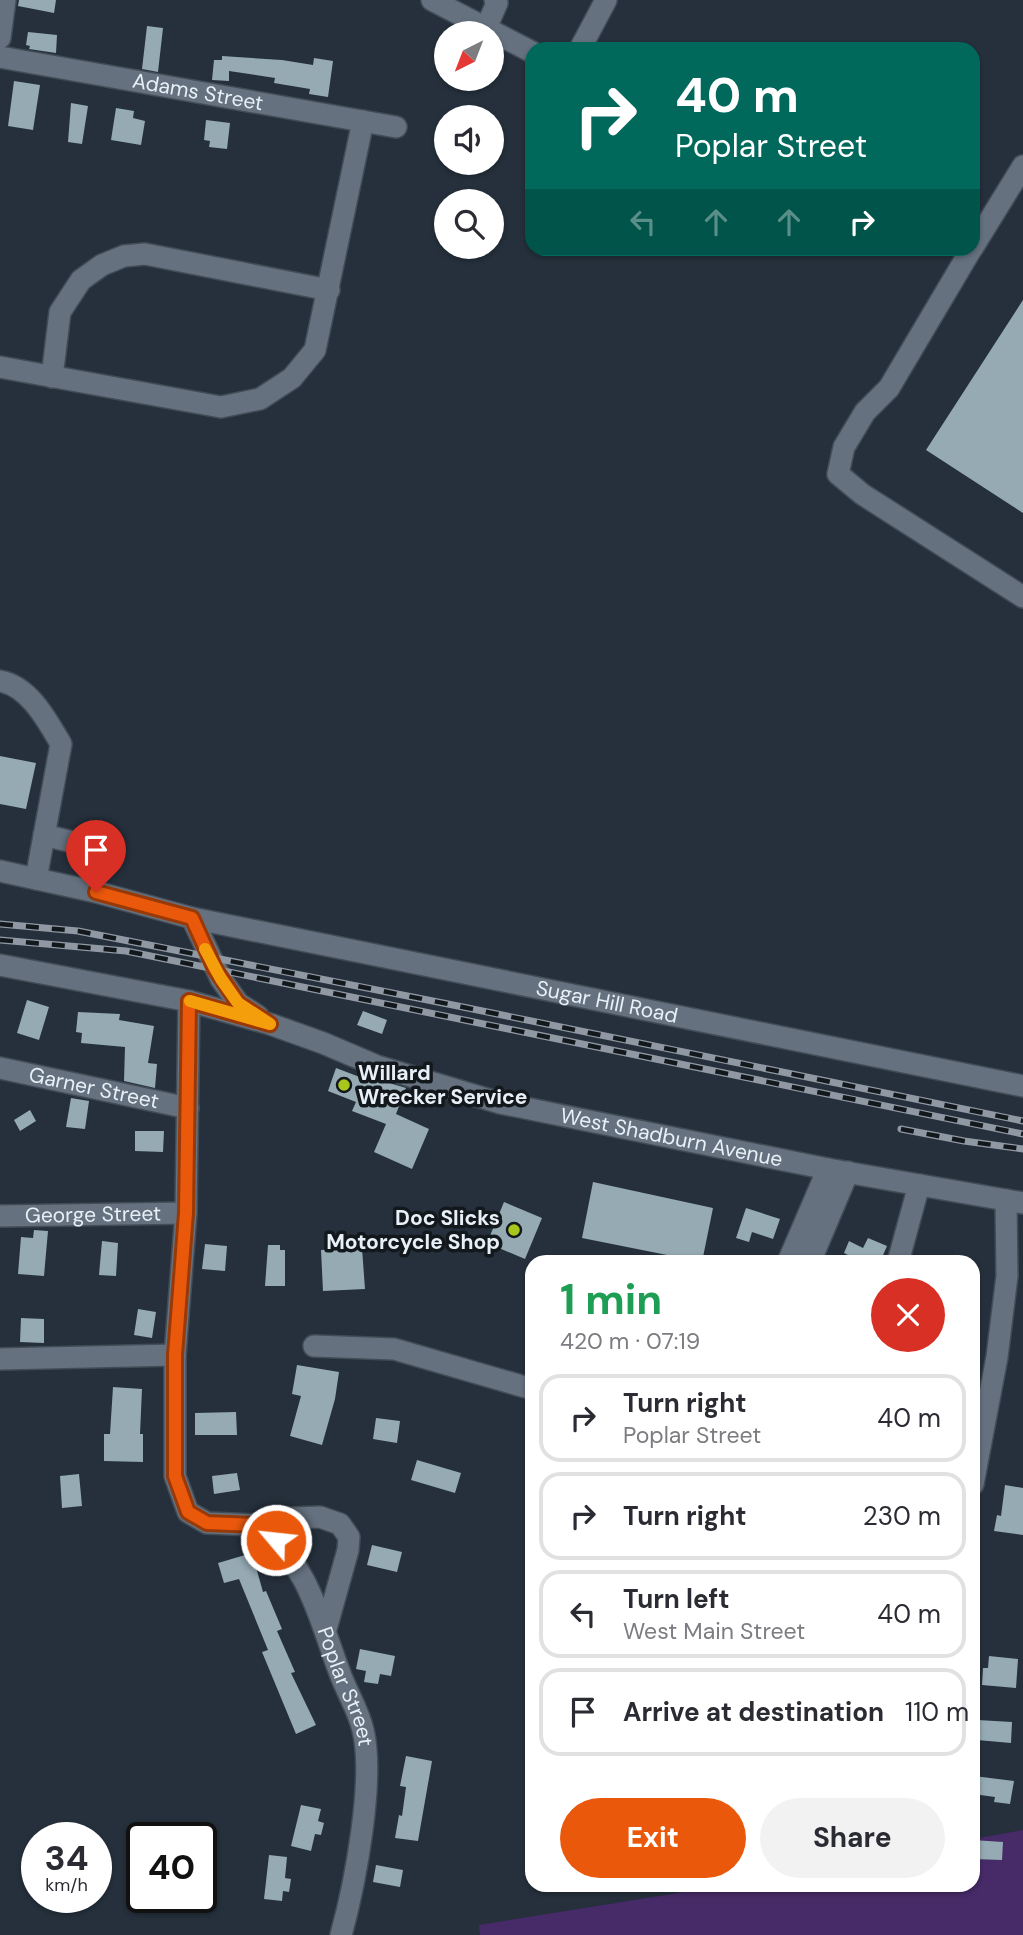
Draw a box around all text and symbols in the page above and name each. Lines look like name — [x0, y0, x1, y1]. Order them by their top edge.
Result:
north arrow — [434, 21, 504, 91]
map controls — [434, 21, 504, 259]
text: 40 m — [675, 63, 799, 127]
street label: Adams Street — [130, 67, 266, 117]
icon: right — [560, 70, 651, 161]
button: sound — [434, 105, 504, 175]
text: Poplar Street — [675, 125, 867, 167]
button: search — [434, 189, 504, 259]
icon: left — [624, 203, 662, 241]
icon: ahead — [697, 203, 735, 241]
icon: ahead — [770, 203, 808, 241]
icon: right — [843, 203, 881, 241]
pin — [66, 820, 126, 892]
icon: arrive — [77, 831, 115, 869]
street label: Sugar Hill Road — [534, 974, 680, 1030]
place label: Willard Wrecker Service — [358, 1059, 527, 1111]
street label: Garner Street — [26, 1061, 161, 1115]
marker: Willard Wrecker Service — [336, 1077, 352, 1093]
street label: West Shadburn Avenue — [558, 1101, 785, 1174]
street label: George Street — [25, 1199, 161, 1230]
place label: Doc Slicks Motorcycle Shop — [326, 1204, 500, 1256]
marker: Doc Slicks Motorcycle Shop — [506, 1222, 522, 1238]
text: 1 min — [560, 1272, 662, 1327]
button: close — [871, 1278, 945, 1352]
text: 420 m · 07:19 — [560, 1326, 700, 1356]
text: Turn right — [623, 1386, 747, 1420]
icon: right — [564, 1399, 602, 1437]
text: 40 m — [877, 1401, 941, 1435]
text: Poplar Street — [623, 1420, 761, 1450]
icon: right — [564, 1497, 602, 1535]
text: Turn right — [623, 1499, 747, 1533]
text: 230 m — [863, 1499, 941, 1533]
position arrow — [239, 1503, 313, 1577]
text: Turn left — [623, 1582, 730, 1616]
icon: left — [564, 1595, 602, 1633]
text: 40 m — [877, 1597, 941, 1631]
text: West Main Street — [623, 1616, 805, 1646]
street label: Poplar Street — [311, 1623, 380, 1748]
icon: arrive — [564, 1693, 602, 1731]
text: Arrive at destination — [623, 1695, 884, 1729]
text: 110 m — [905, 1695, 969, 1729]
button: Exit — [560, 1798, 746, 1878]
button: Share — [760, 1798, 945, 1878]
speed limit sign: 40 — [126, 1822, 217, 1913]
text: 34 — [45, 1835, 88, 1881]
text: km/h — [45, 1873, 88, 1897]

